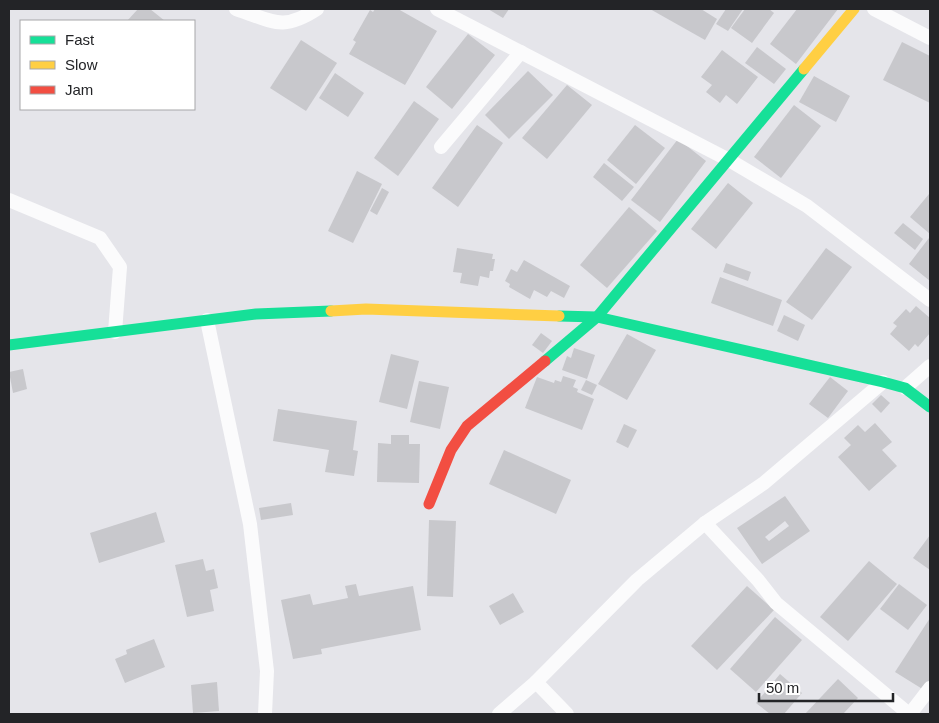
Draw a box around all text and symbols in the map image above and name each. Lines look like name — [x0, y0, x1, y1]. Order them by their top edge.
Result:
legend — [20, 20, 195, 110]
text: Fast — [65, 31, 95, 48]
text: Slow — [65, 56, 98, 73]
text: Jam — [65, 81, 93, 98]
scale bar — [759, 670, 893, 702]
text: 50 m — [766, 679, 799, 696]

